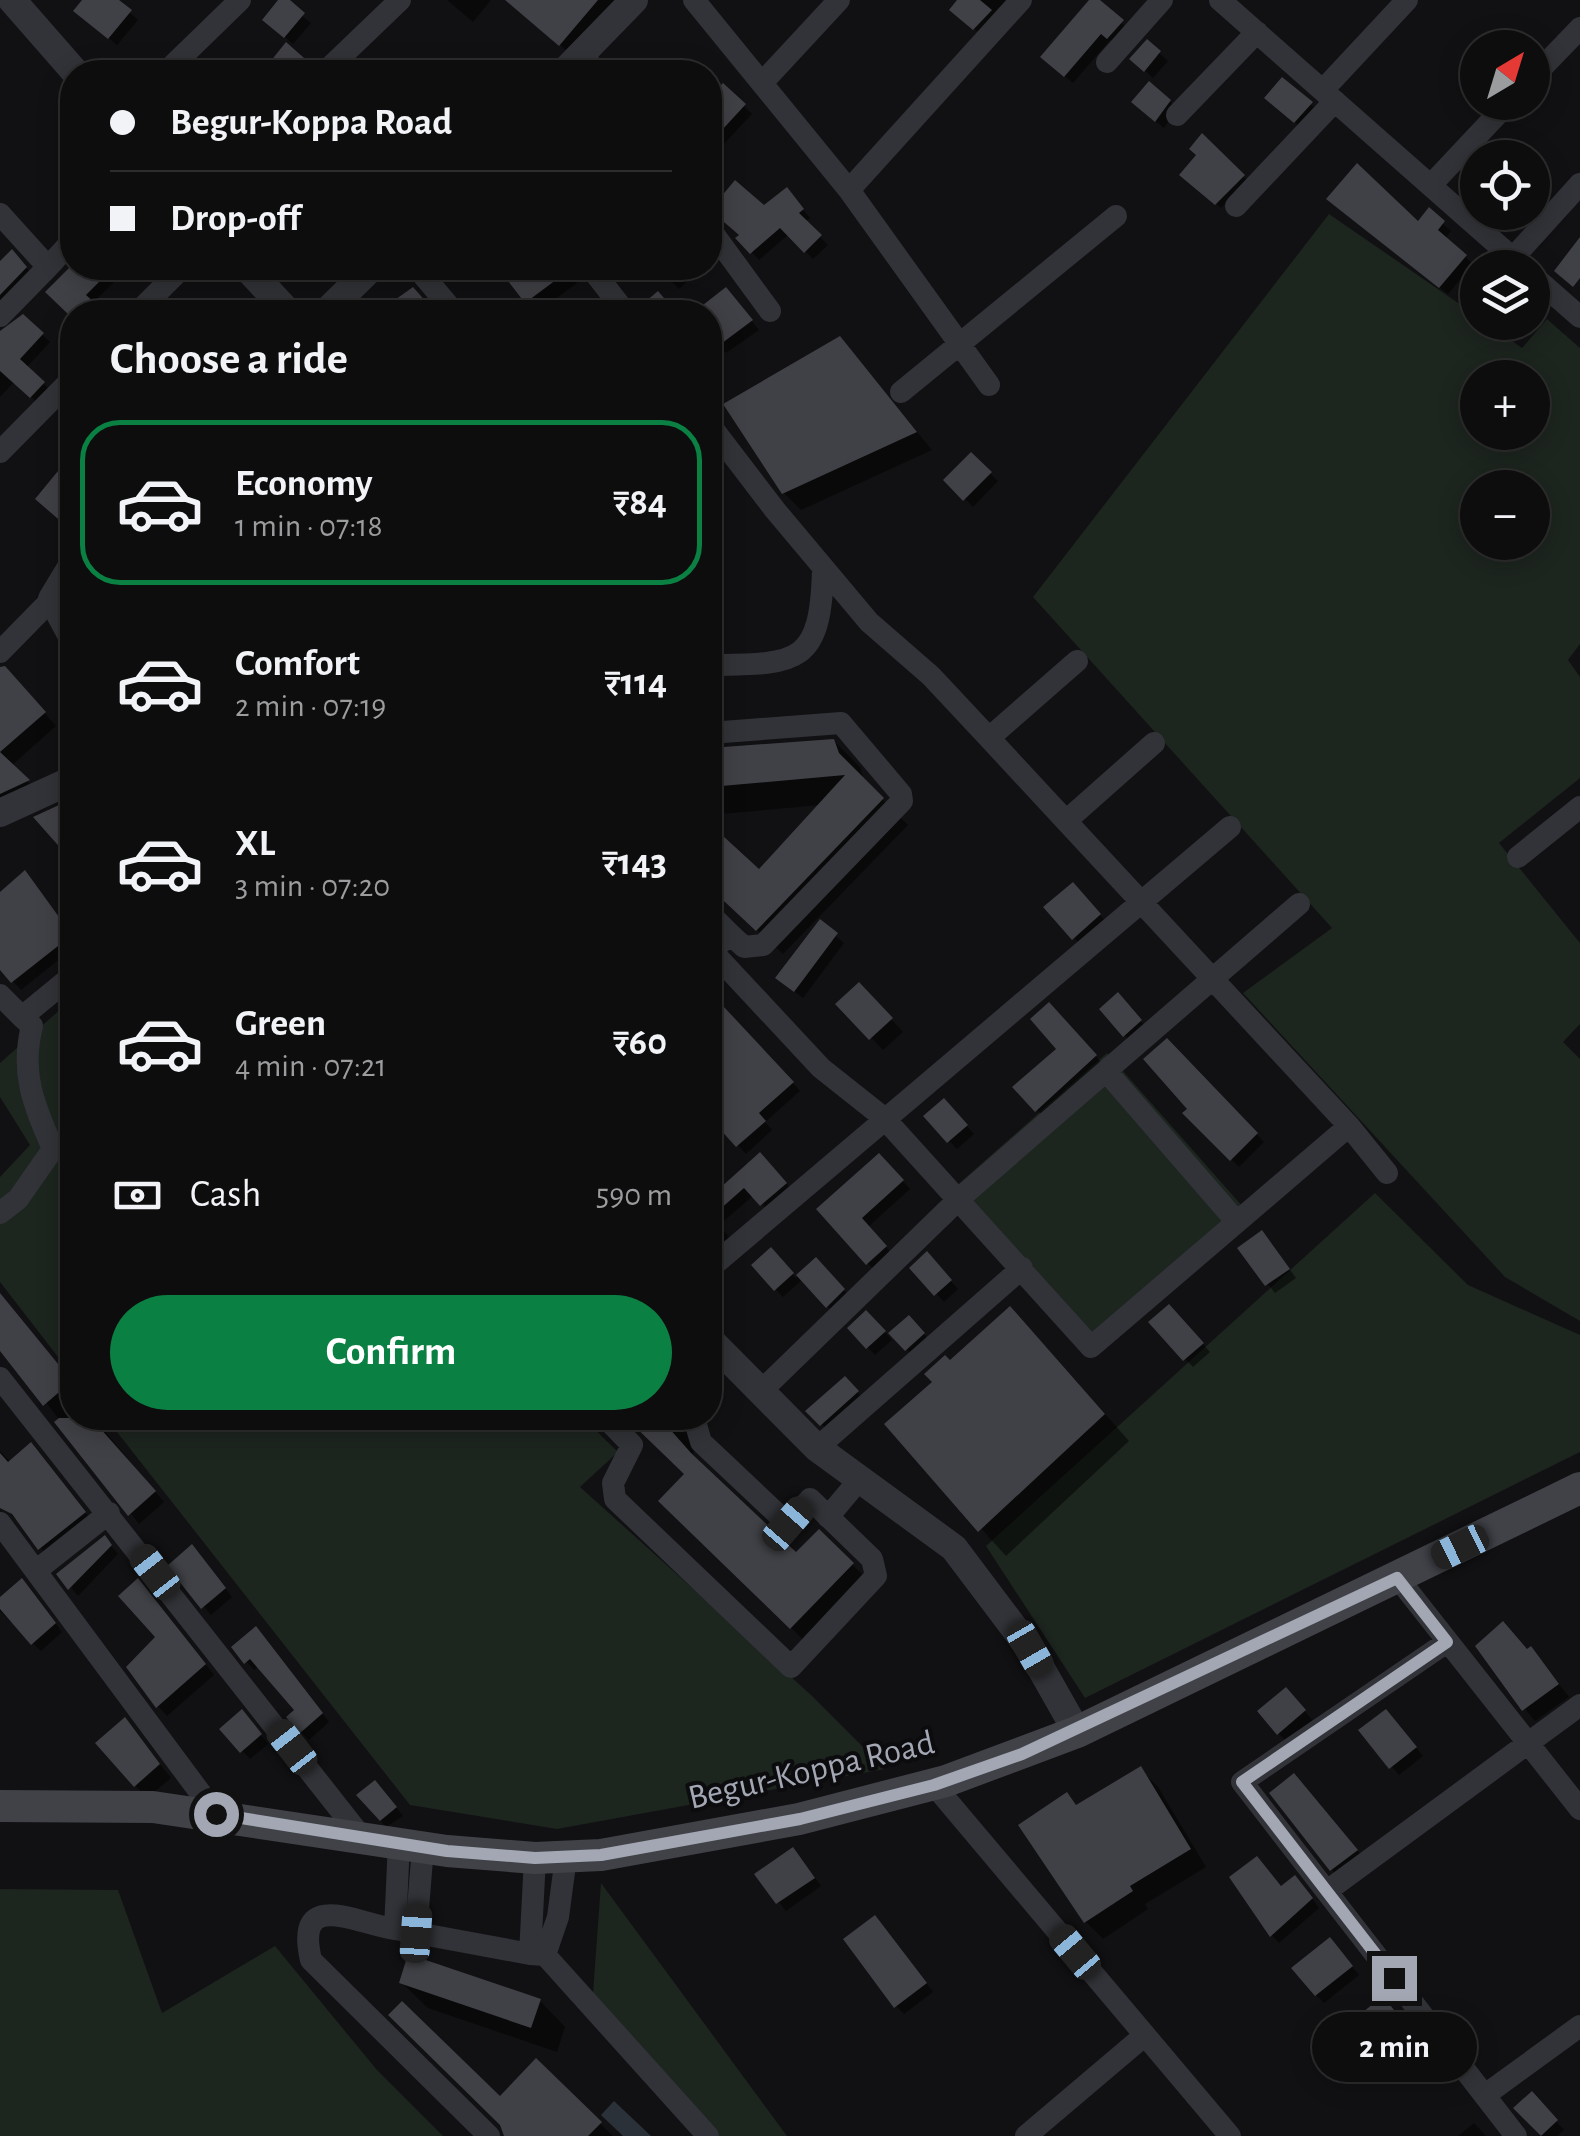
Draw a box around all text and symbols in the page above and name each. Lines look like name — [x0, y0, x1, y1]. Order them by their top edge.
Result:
north arrow — [1460, 30, 1550, 120]
map controls — [1460, 30, 1550, 560]
text: Begur-Koppa Road — [170, 104, 452, 142]
button: locate — [1460, 140, 1550, 230]
text: Drop-off — [170, 200, 301, 238]
button: layers — [1460, 250, 1550, 340]
text: Choose a ride — [110, 337, 348, 382]
button: + — [1460, 360, 1550, 450]
icon: car — [115, 458, 205, 548]
text: Economy — [235, 465, 373, 503]
button: − — [1460, 470, 1550, 560]
text: ₹84 — [613, 484, 667, 522]
text: 1 min · 07:18 — [235, 510, 383, 542]
icon: car — [115, 638, 205, 728]
text: Comfort — [235, 645, 360, 683]
text: ₹114 — [605, 664, 667, 702]
text: 2 min · 07:19 — [235, 690, 386, 722]
icon: car — [115, 818, 205, 908]
text: XL — [235, 825, 275, 863]
text: ₹143 — [602, 844, 667, 882]
text: 3 min · 07:20 — [235, 870, 390, 902]
icon: car — [115, 998, 205, 1088]
text: Green — [235, 1005, 326, 1043]
text: ₹60 — [613, 1024, 667, 1062]
text: 4 min · 07:21 — [235, 1050, 387, 1082]
icon: cash — [110, 1168, 165, 1223]
text: Cash — [190, 1176, 261, 1214]
text: 590 m — [596, 1179, 672, 1211]
button: Confirm — [110, 1295, 672, 1410]
car — [757, 1492, 819, 1556]
car — [1426, 1520, 1494, 1574]
car — [125, 1539, 185, 1605]
car — [1002, 1616, 1058, 1682]
car — [262, 1714, 322, 1780]
street label: Begur-Koppa Road — [685, 1725, 938, 1816]
route start — [194, 1792, 239, 1837]
car — [399, 1902, 433, 1964]
car — [1044, 1919, 1106, 1985]
route end — [1372, 1956, 1417, 2001]
callout: 2 min — [1312, 2013, 1476, 2083]
text: 2 min — [1359, 2031, 1430, 2063]

